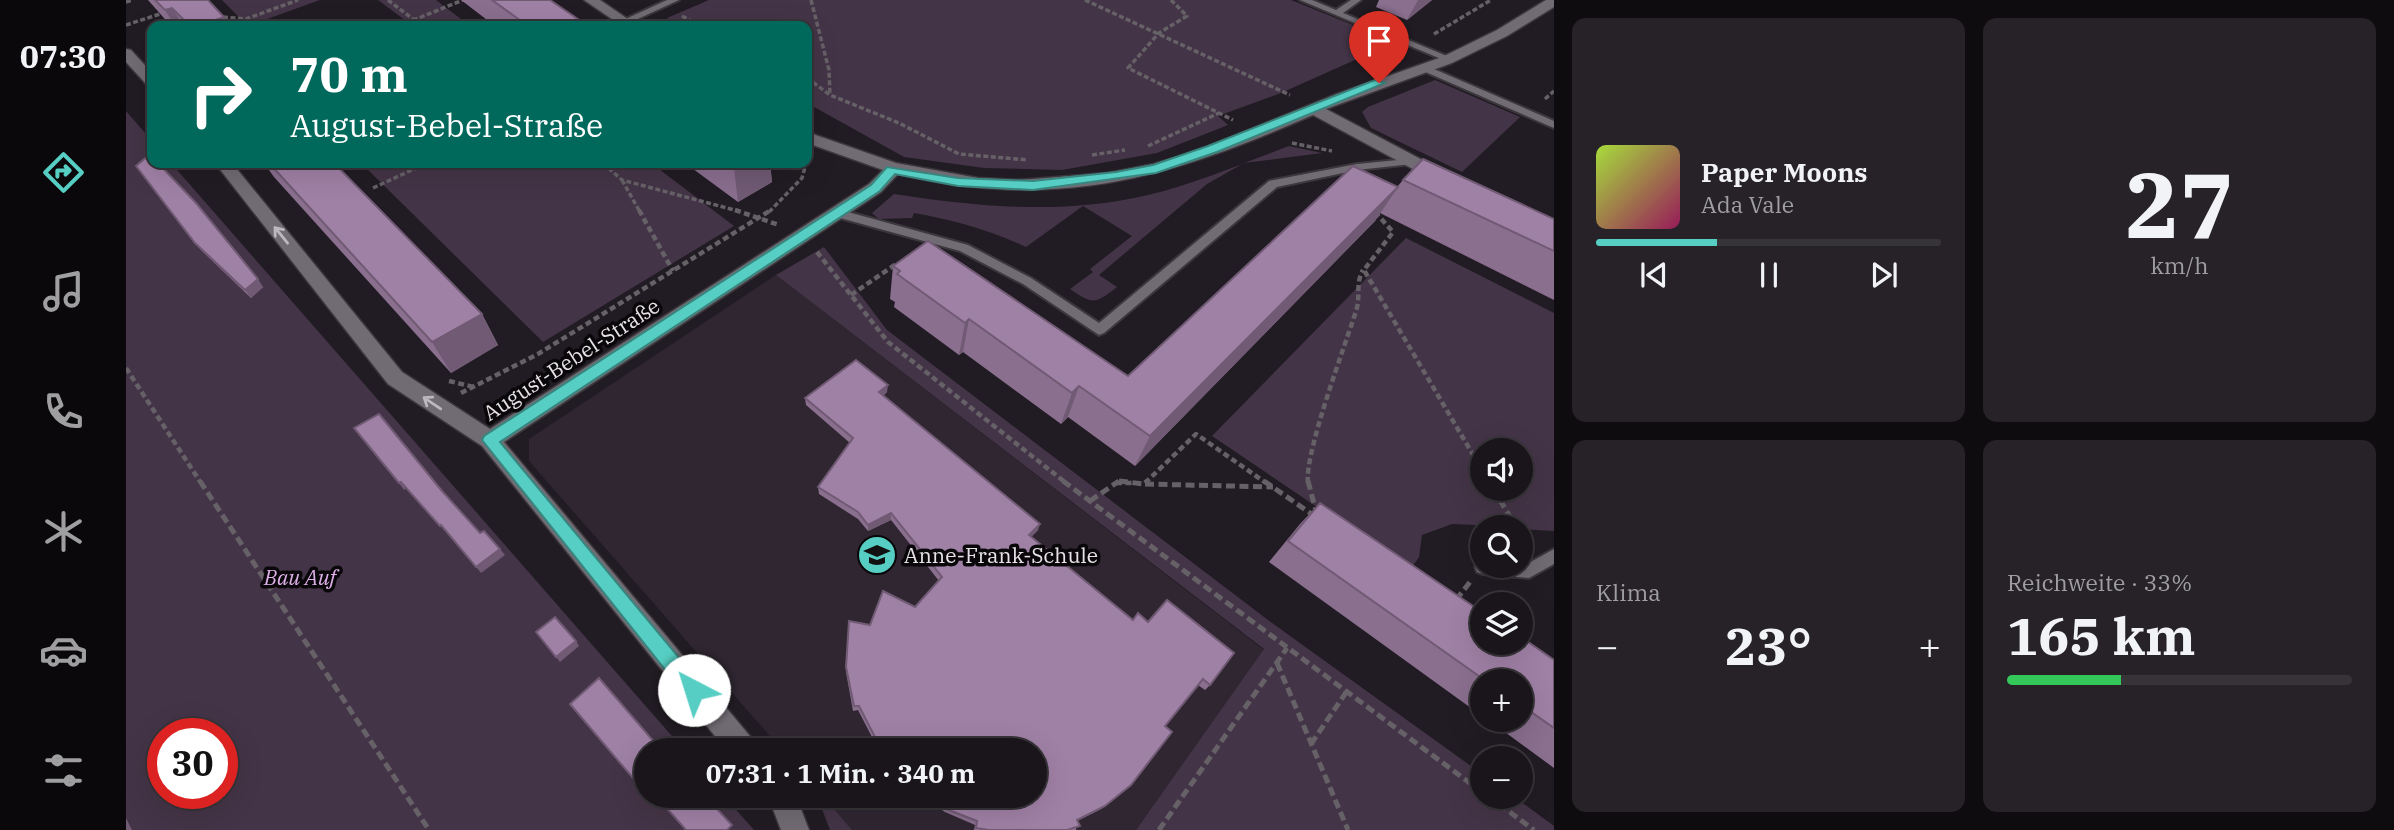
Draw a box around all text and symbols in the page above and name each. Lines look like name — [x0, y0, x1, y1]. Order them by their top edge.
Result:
pin — [1349, 11, 1409, 83]
icon: arrive — [1360, 22, 1398, 60]
text: 07:30 — [20, 35, 106, 77]
text: 70 m — [290, 42, 408, 105]
icon: right — [175, 49, 266, 140]
text: August-Bebel-Straße — [290, 104, 603, 146]
text: 27 — [2125, 145, 2234, 263]
icon: directions — [39, 148, 88, 197]
text: Paper Moons — [1701, 155, 1868, 189]
text: Ada Vale — [1701, 189, 1794, 219]
one-way arrow — [274, 227, 289, 245]
text: km/h — [2150, 250, 2209, 280]
icon: previous — [1635, 256, 1673, 294]
icon: pause — [1750, 256, 1788, 294]
icon: next — [1865, 256, 1903, 294]
icon: music — [39, 267, 88, 316]
street label: August-Bebel-Straße — [477, 291, 665, 427]
icon: phone — [39, 387, 88, 436]
one-way arrow — [423, 396, 443, 410]
map controls — [1470, 438, 1533, 809]
button: sound — [1470, 438, 1533, 501]
icon: climate — [39, 507, 88, 556]
button: search — [1470, 515, 1533, 578]
school or university icon: Anne-Frank-Schule — [856, 534, 898, 576]
place label: Anne-Frank-Schule — [904, 541, 1098, 569]
park label: Bau Auf — [263, 563, 340, 591]
text: Reichweite · 33% — [2007, 567, 2192, 597]
text: Klima — [1596, 577, 1661, 607]
button: layers — [1470, 592, 1533, 655]
text: 165 km — [2007, 602, 2196, 669]
text: 23° — [1725, 612, 1812, 679]
text: − — [1596, 621, 1619, 670]
text: + — [1918, 621, 1941, 670]
icon: car — [39, 626, 88, 675]
position arrow — [657, 653, 731, 727]
button: + — [1470, 669, 1533, 732]
speed limit sign: 30 — [147, 718, 238, 809]
icon: filters — [39, 746, 88, 795]
button: − — [1470, 746, 1533, 809]
text: 07:31 · 1 Min. · 340 m — [706, 756, 975, 790]

